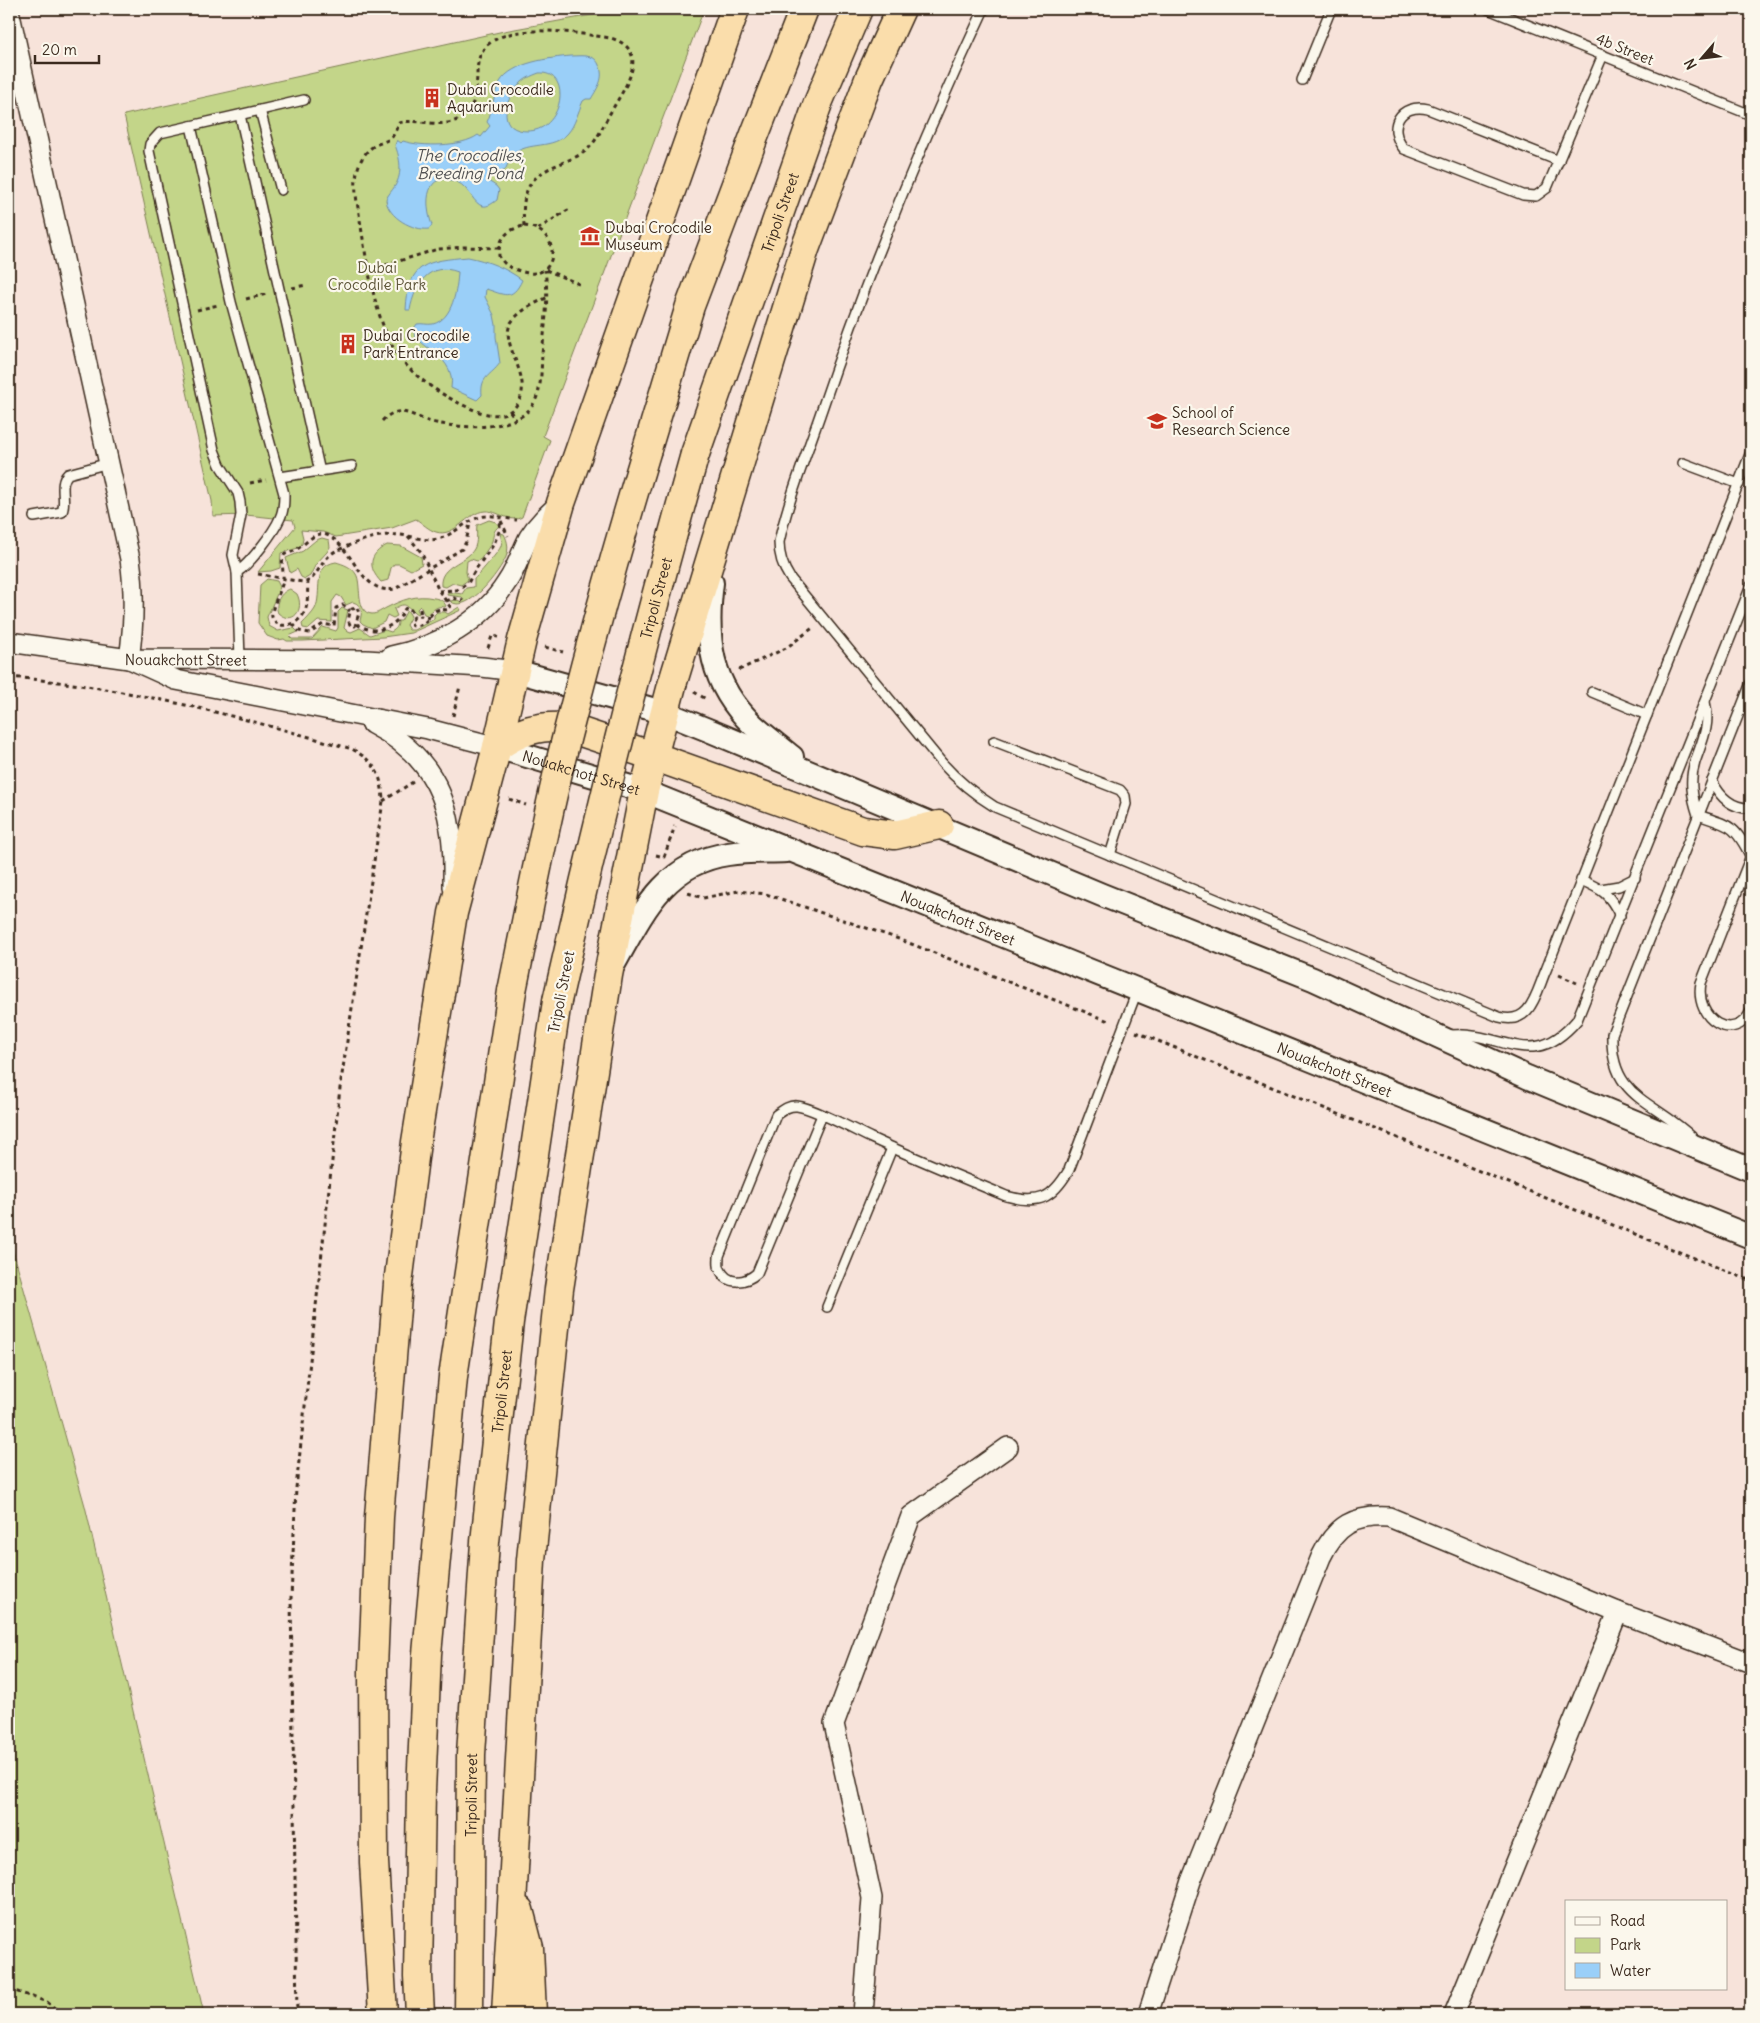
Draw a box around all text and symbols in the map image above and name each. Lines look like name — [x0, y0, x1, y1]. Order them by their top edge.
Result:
street label: 4b Street — [1593, 29, 1657, 69]
scale bar — [35, 32, 99, 64]
north arrow — [1678, 32, 1728, 82]
text: 20 m — [42, 40, 77, 59]
text: N — [1680, 56, 1701, 73]
place label: Dubai Crocodile Aquarium — [447, 80, 554, 116]
building icon: Dubai Crocodile Aquarium — [421, 87, 443, 109]
water label: The Crocodiles, Breeding Pond — [416, 145, 525, 183]
street label: Tripoli Street — [757, 170, 802, 255]
place label: Dubai Crocodile Museum — [605, 218, 712, 254]
museum icon: Dubai Crocodile Museum — [579, 225, 601, 247]
park label: Dubai Crocodile Park — [328, 258, 427, 294]
place label: Dubai Crocodile Park Entrance — [363, 326, 470, 362]
building icon: Dubai Crocodile Park Entrance — [337, 333, 359, 355]
place label: School of Research Science — [1172, 403, 1290, 439]
school or university icon: School of Research Science — [1146, 410, 1168, 432]
street label: Tripoli Street — [636, 555, 676, 641]
street label: Nouakchott Street — [125, 649, 247, 669]
street label: Nouakchott Street — [520, 746, 642, 799]
street label: Nouakchott Street — [898, 886, 1018, 949]
street label: Tripoli Street — [544, 949, 578, 1035]
street label: Nouakchott Street — [1275, 1038, 1395, 1101]
street label: Tripoli Street — [487, 1349, 515, 1434]
street label: Tripoli Street — [461, 1753, 481, 1837]
legend — [1565, 1900, 1728, 1990]
text: Road — [1610, 1911, 1645, 1930]
text: Park — [1610, 1935, 1641, 1954]
text: Water — [1610, 1961, 1651, 1980]

